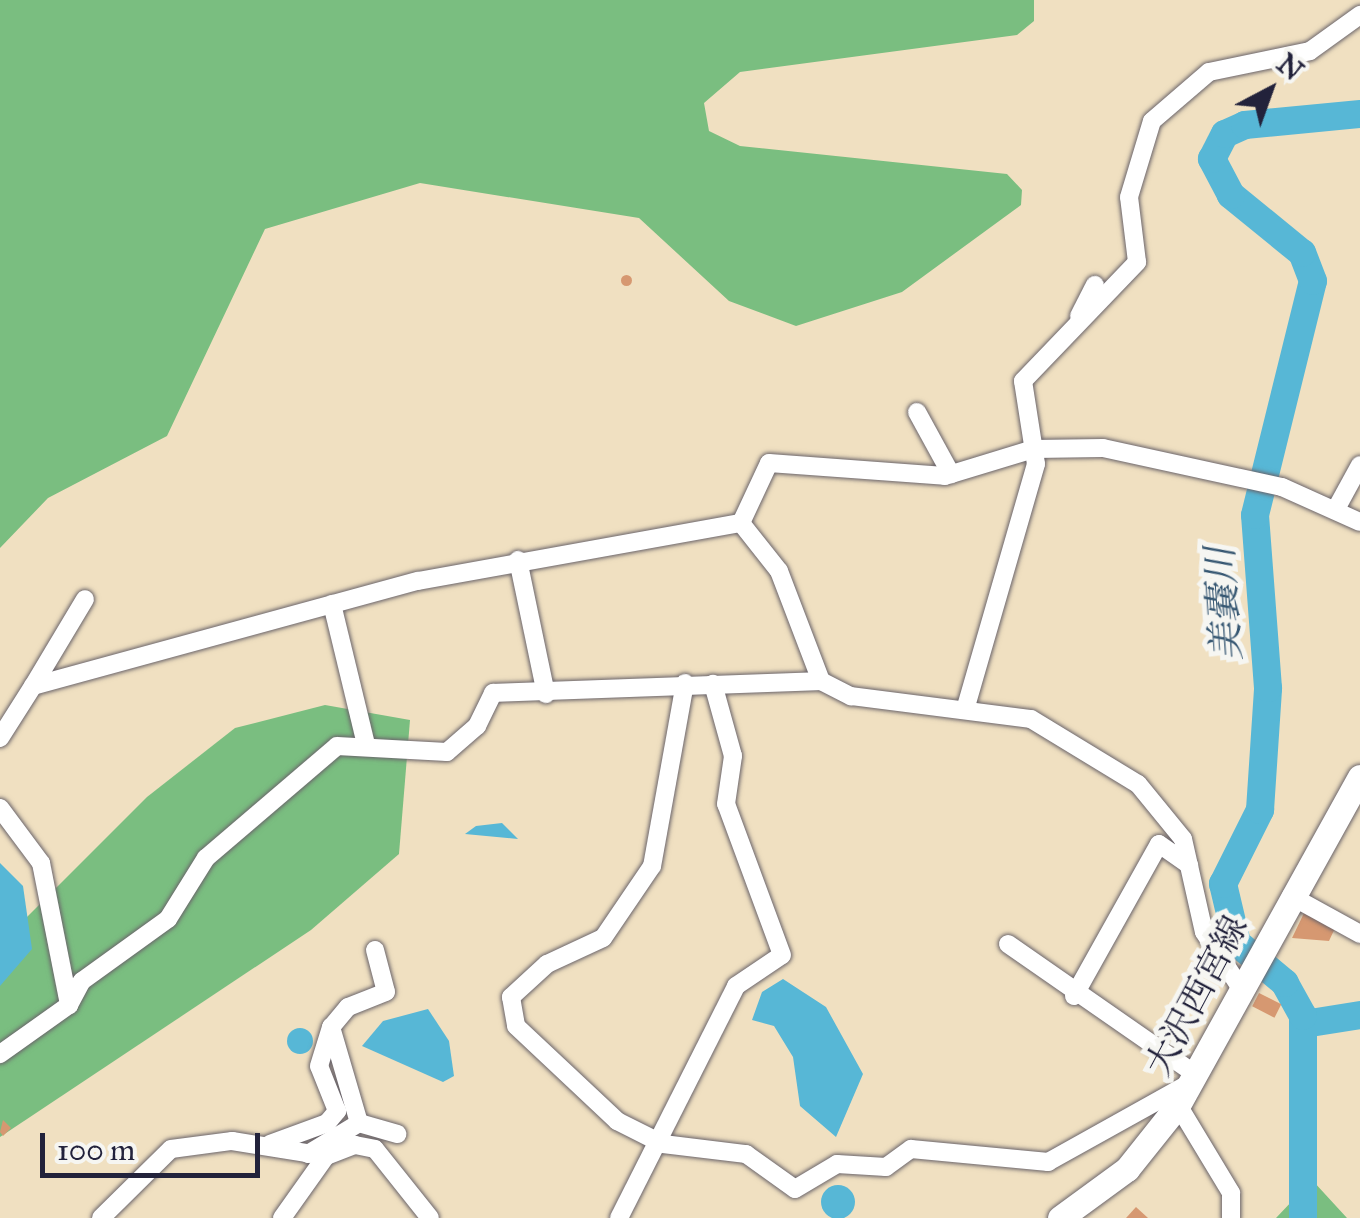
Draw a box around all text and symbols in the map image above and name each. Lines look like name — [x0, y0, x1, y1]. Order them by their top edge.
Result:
north arrow — [1220, 40, 1320, 140]
text: N — [1270, 46, 1310, 88]
water label: 美嚢川 — [1197, 546, 1251, 662]
street label: 大沢西宮線 — [1137, 909, 1257, 1083]
scale bar — [45, 1113, 265, 1175]
text: 100 m — [57, 1132, 135, 1168]

